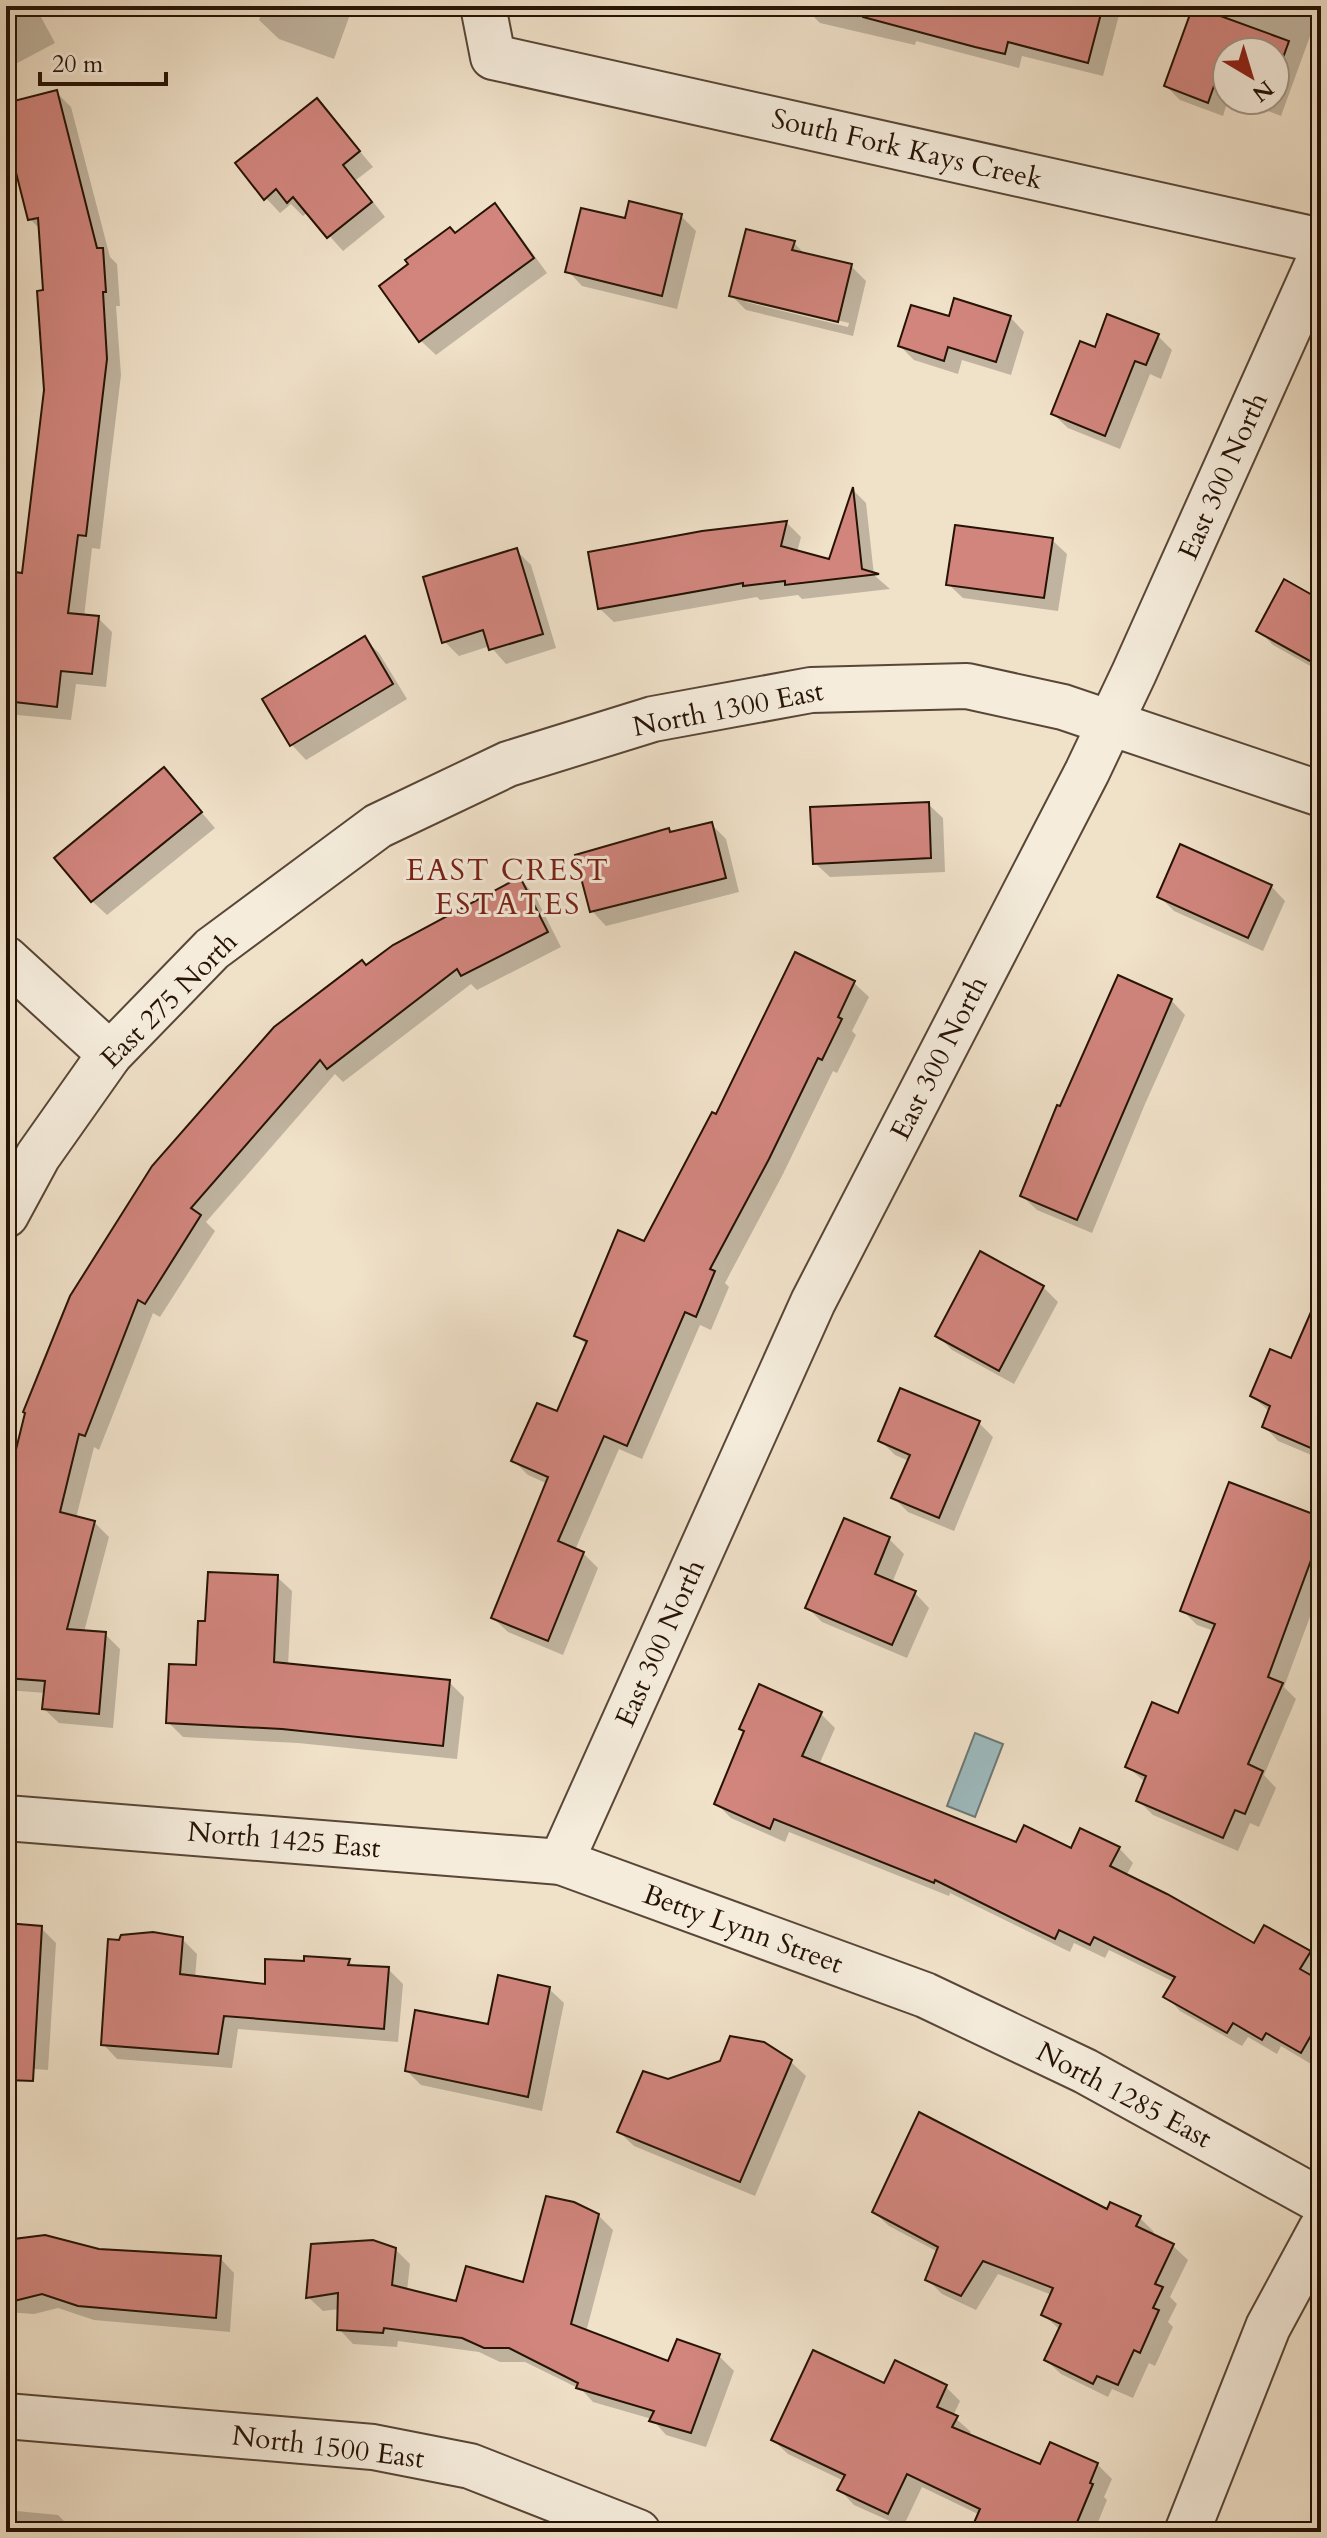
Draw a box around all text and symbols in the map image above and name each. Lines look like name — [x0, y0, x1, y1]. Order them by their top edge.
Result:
scale bar — [40, 36, 166, 86]
north arrow — [1211, 36, 1291, 116]
text: 20 m — [52, 48, 104, 81]
text: N — [1246, 73, 1279, 109]
street label: South Fork Kays Creek — [768, 99, 1046, 199]
street label: East 300 North — [1169, 386, 1277, 566]
street label: North 1300 East — [629, 672, 827, 746]
district label: EAST CREST ESTATES — [406, 850, 610, 925]
street label: East 275 North — [92, 923, 246, 1077]
street label: East 300 North — [881, 970, 997, 1146]
street label: East 300 North — [606, 1553, 714, 1733]
street label: North 1425 East — [186, 1813, 382, 1867]
street label: Betty Lynn Street — [638, 1875, 848, 1983]
street label: North 1285 East — [1030, 2033, 1218, 2157]
street label: North 1500 East — [230, 2416, 426, 2478]

